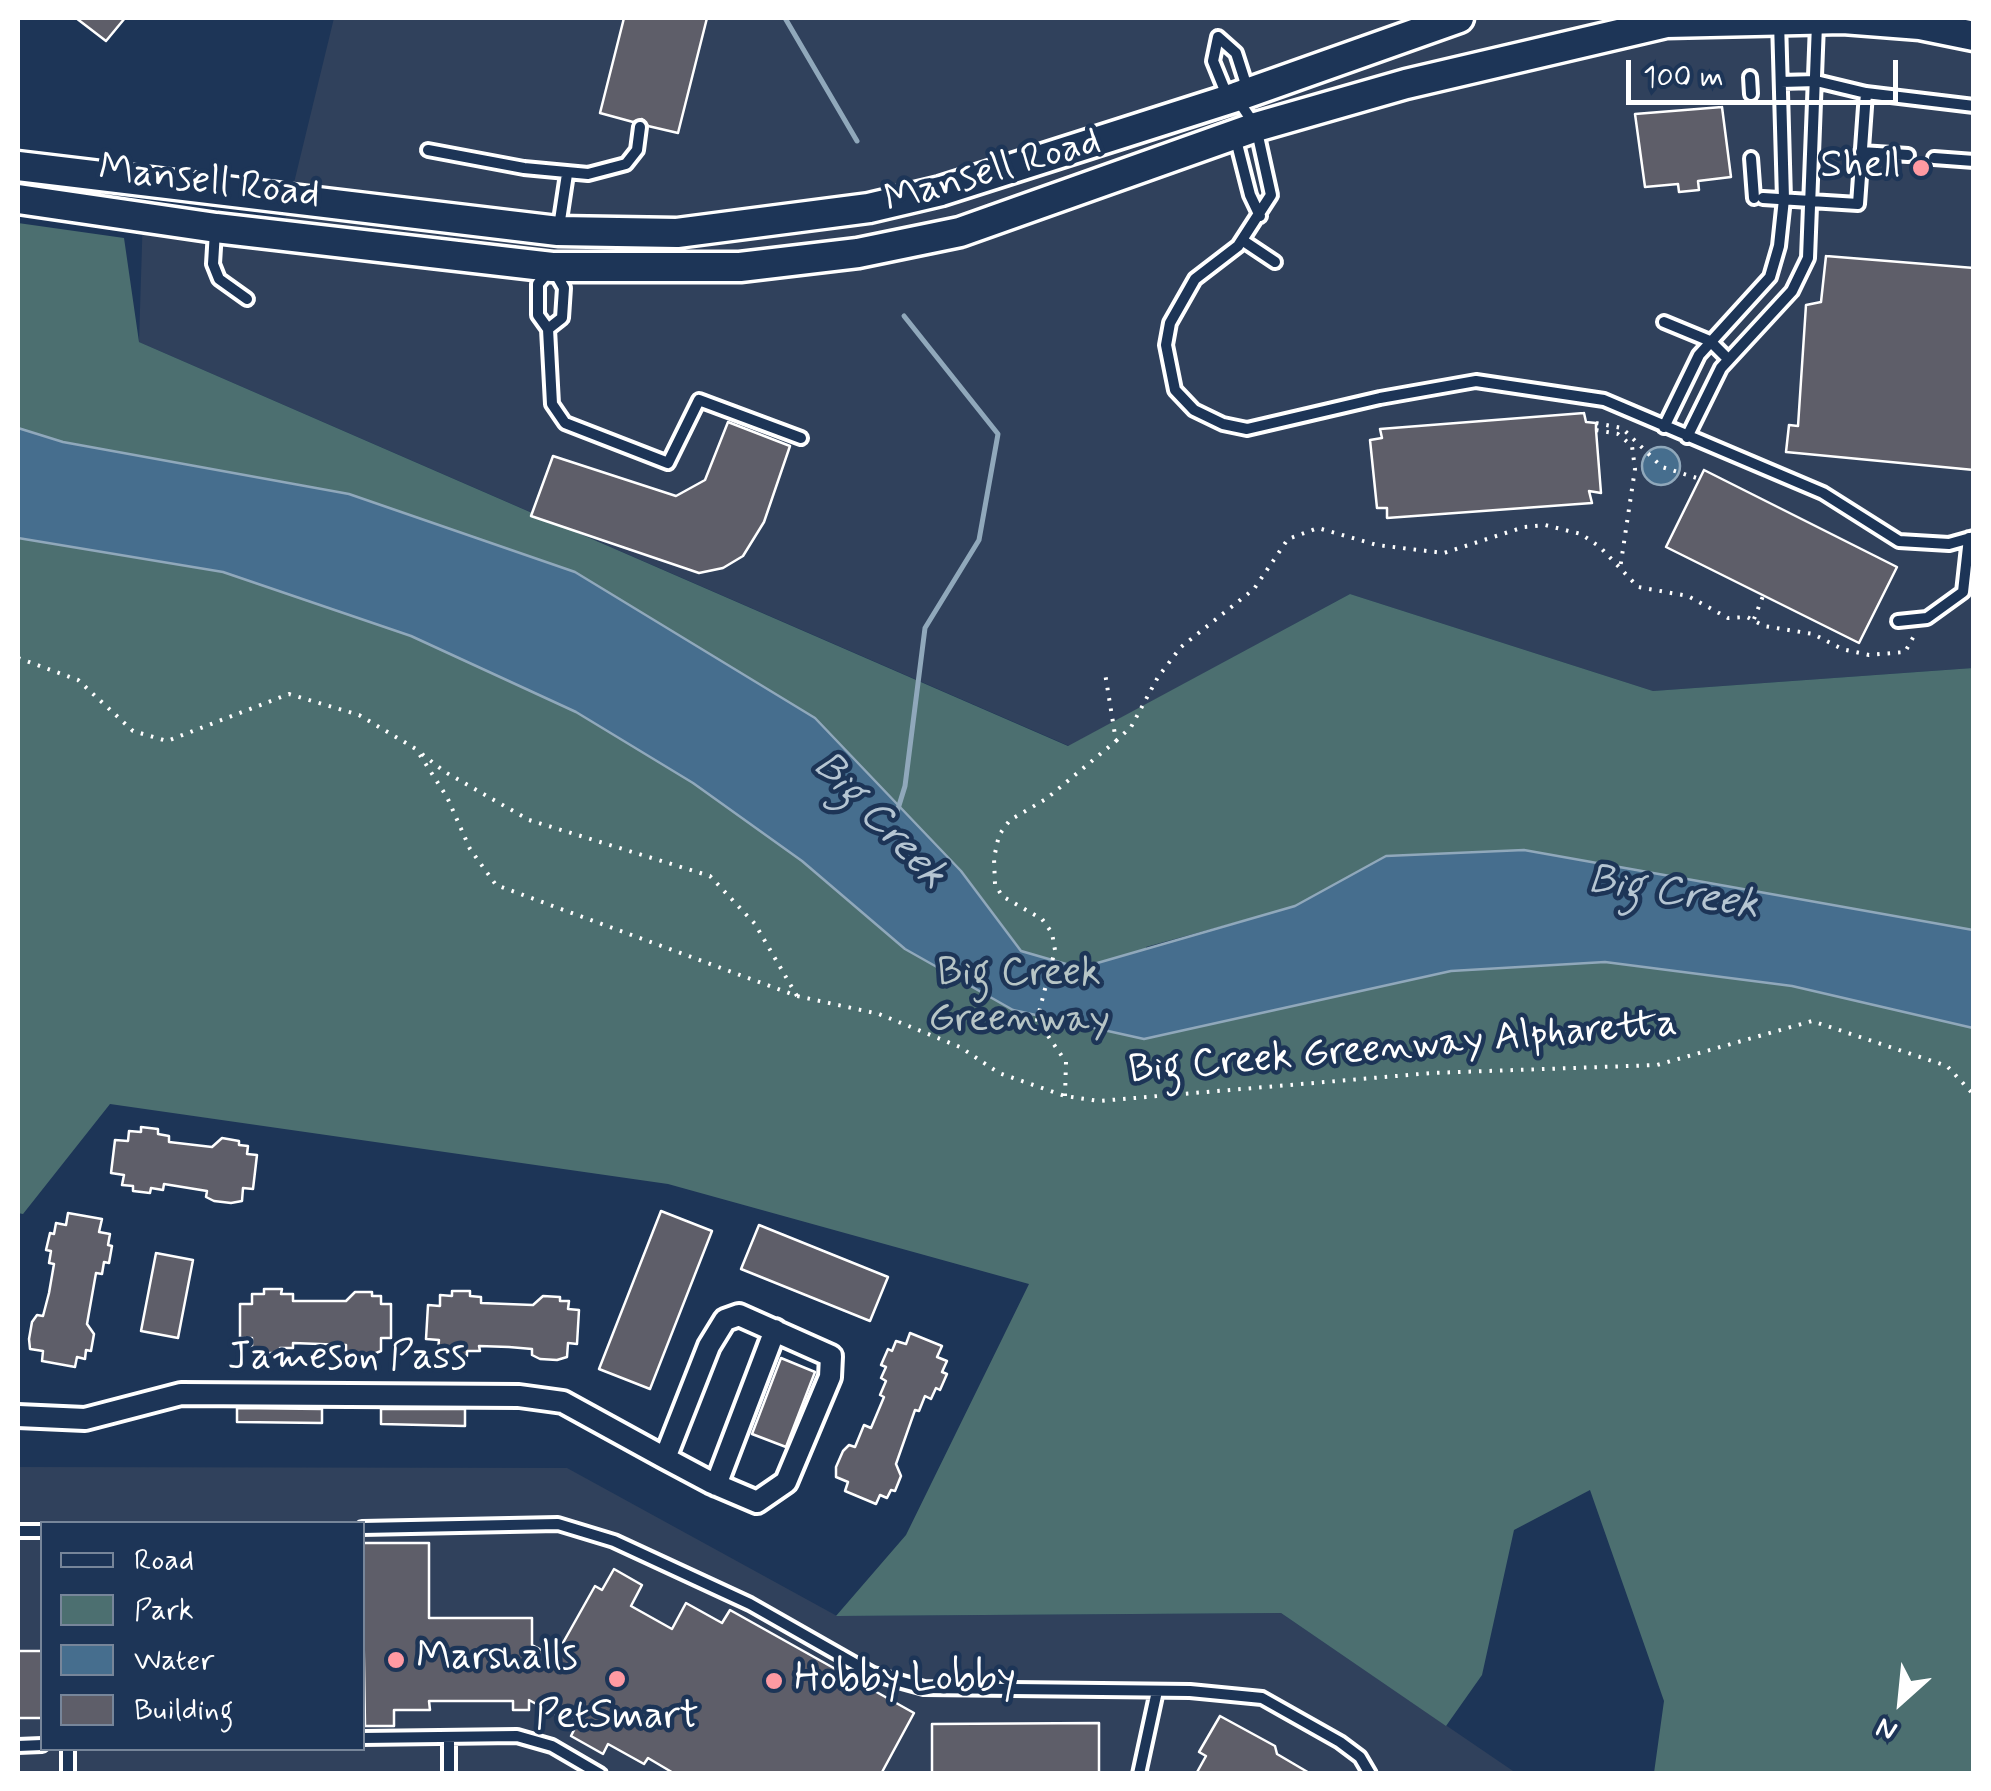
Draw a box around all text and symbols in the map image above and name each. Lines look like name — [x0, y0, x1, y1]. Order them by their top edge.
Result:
scale bar — [1631, 40, 1904, 102]
text: 100 m — [1643, 58, 1724, 97]
street label: Mansell Road — [879, 119, 1107, 227]
place label: Shell — [1820, 144, 1901, 192]
street label: Mansell Road — [96, 147, 322, 221]
marker: Shell — [1910, 157, 1932, 179]
water label: Big Creek — [800, 743, 956, 901]
water label: Big Creek — [1584, 857, 1762, 933]
park label: Big Creek Greenway — [928, 952, 1110, 1046]
street label: Big Creek Greenway Alpharetta — [1127, 1001, 1679, 1097]
street label: Jameson Pass — [228, 1336, 466, 1384]
legend — [40, 1521, 365, 1751]
text: Road — [134, 1541, 194, 1580]
text: Park — [134, 1591, 194, 1630]
place label: Marshalls — [416, 1636, 578, 1684]
text: Water — [134, 1641, 214, 1680]
marker: Marshalls — [385, 1649, 407, 1671]
north arrow — [1851, 1651, 1951, 1751]
place label: Hobby Lobby — [794, 1657, 1016, 1705]
marker: PetSmart — [606, 1668, 628, 1690]
marker: Hobby Lobby — [763, 1670, 785, 1692]
text: Building — [134, 1691, 233, 1730]
place label: PetSmart — [535, 1695, 699, 1743]
text: N — [1870, 1707, 1904, 1749]

